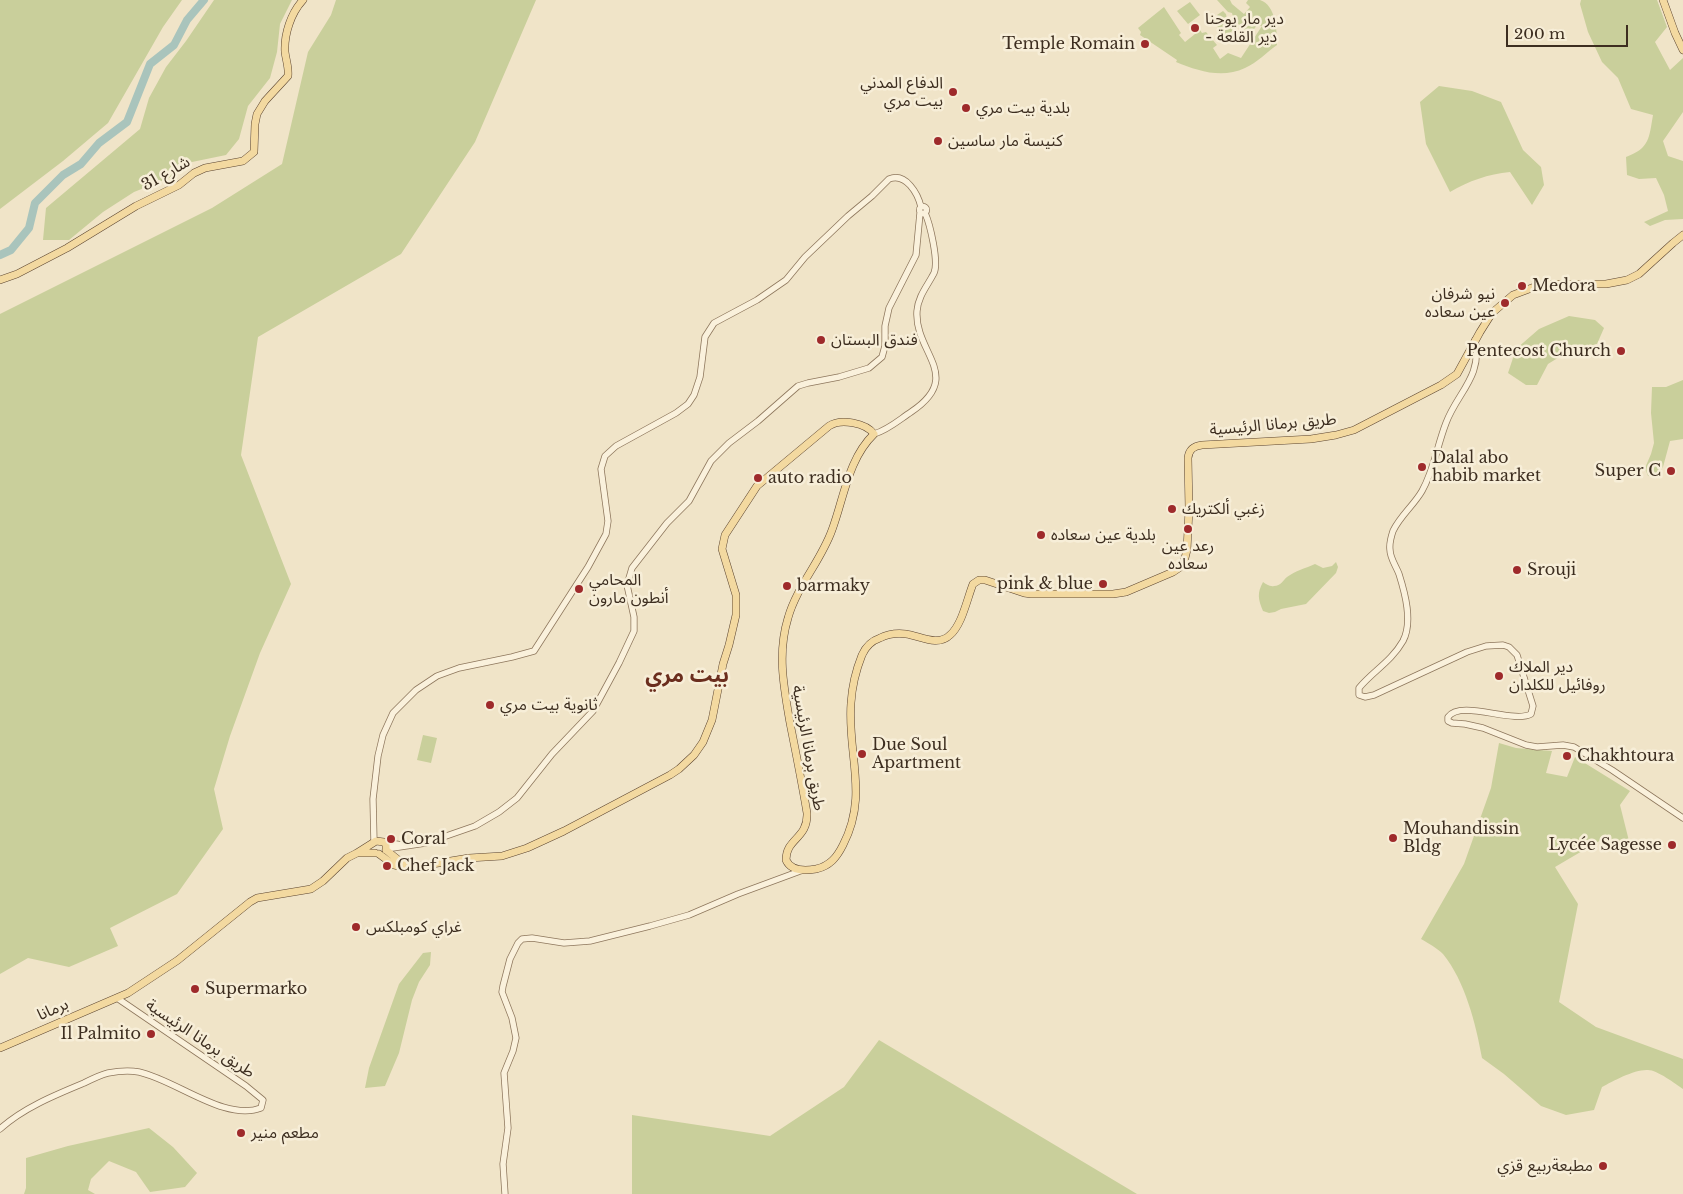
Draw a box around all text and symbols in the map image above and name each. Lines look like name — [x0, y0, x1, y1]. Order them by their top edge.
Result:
place label: دير مار يوحنا - دير القلعة — [1205, 9, 1284, 47]
scale bar — [1508, 15, 1630, 47]
marker: دير مار يوحنا - دير القلعة — [1189, 22, 1201, 34]
text: 200 m — [1514, 24, 1565, 43]
place label: Temple Romain — [1002, 34, 1135, 54]
marker: Temple Romain — [1139, 38, 1151, 50]
place label: الدفاع المدني بيت مري — [860, 73, 943, 111]
marker: الدفاع المدني بيت مري — [947, 86, 959, 98]
place label: بلدية بيت مري — [976, 98, 1070, 118]
marker: بلدية بيت مري — [960, 102, 972, 114]
place label: كنيسة مار ساسين — [948, 131, 1063, 151]
marker: كنيسة مار ساسين — [932, 135, 944, 147]
street label: شارع 31 — [138, 152, 194, 196]
place label: Medora — [1532, 276, 1596, 296]
marker: Medora — [1516, 280, 1528, 292]
place label: نيو شرفان عين سعاده — [1425, 284, 1495, 322]
marker: نيو شرفان عين سعاده — [1499, 297, 1511, 309]
place label: فندق البستان — [831, 330, 918, 350]
marker: فندق البستان — [815, 334, 827, 346]
place label: Pentecost Church — [1467, 341, 1611, 361]
marker: Pentecost Church — [1615, 345, 1627, 357]
street label: طريق برمانا الرئيسية — [1209, 410, 1337, 440]
place label: Dalal abo habib market — [1432, 448, 1541, 486]
marker: Dalal abo habib market — [1416, 461, 1428, 473]
place label: Super C — [1595, 461, 1661, 481]
marker: Super C — [1665, 465, 1677, 477]
place label: auto radio — [768, 468, 852, 488]
marker: auto radio — [752, 472, 764, 484]
place label: زغبي ألكتريك — [1182, 499, 1265, 519]
marker: زغبي ألكتريك — [1166, 503, 1178, 515]
marker: رعد عين سعاده — [1182, 523, 1194, 535]
place label: بلدية عين سعاده — [1051, 525, 1156, 545]
marker: بلدية عين سعاده — [1035, 529, 1047, 541]
place label: رعد عين سعاده — [1162, 536, 1214, 574]
place label: Srouji — [1527, 560, 1576, 580]
marker: Srouji — [1511, 564, 1523, 576]
place label: المحامي أنطون مارون — [589, 570, 669, 608]
place label: pink & blue — [997, 574, 1093, 594]
place label: barmaky — [797, 576, 870, 596]
marker: pink & blue — [1097, 578, 1109, 590]
marker: barmaky — [781, 580, 793, 592]
marker: المحامي أنطون مارون — [573, 583, 585, 595]
place label: دير الملاك روفائيل للكلدان — [1509, 657, 1606, 695]
district label: بيت مري — [645, 663, 729, 689]
marker: دير الملاك روفائيل للكلدان — [1493, 670, 1505, 682]
street label: طريق برمانا الرئيسية — [788, 684, 828, 812]
place label: ثانوية بيت مري — [500, 695, 598, 715]
marker: ثانوية بيت مري — [484, 699, 496, 711]
place label: Due Soul Apartment — [872, 735, 961, 773]
place label: Chakhtoura — [1577, 746, 1674, 766]
marker: Due Soul Apartment — [856, 748, 868, 760]
marker: Chakhtoura — [1561, 750, 1573, 762]
place label: Mouhandissin Bldg — [1403, 819, 1519, 857]
place label: Coral — [401, 829, 446, 849]
marker: Mouhandissin Bldg — [1387, 832, 1399, 844]
marker: Coral — [385, 833, 397, 845]
place label: Lycée Sagesse — [1549, 835, 1662, 855]
marker: Lycée Sagesse — [1666, 839, 1678, 851]
place label: Chef Jack — [397, 856, 474, 876]
marker: Chef Jack — [381, 860, 393, 872]
place label: غراي كومبلكس — [366, 917, 462, 937]
marker: غراي كومبلكس — [350, 921, 362, 933]
place label: Supermarko — [205, 979, 307, 999]
marker: Supermarko — [189, 983, 201, 995]
street label: برمانا — [35, 995, 71, 1025]
street label: طريق برمانا الرئيسية — [142, 996, 258, 1082]
place label: Il Palmito — [61, 1024, 141, 1044]
marker: Il Palmito — [145, 1028, 157, 1040]
place label: مطعم منير — [251, 1123, 319, 1143]
marker: مطعم منير — [235, 1127, 247, 1139]
place label: مطبعةربيع قزي — [1497, 1156, 1593, 1176]
marker: مطبعةربيع قزي — [1597, 1160, 1609, 1172]

